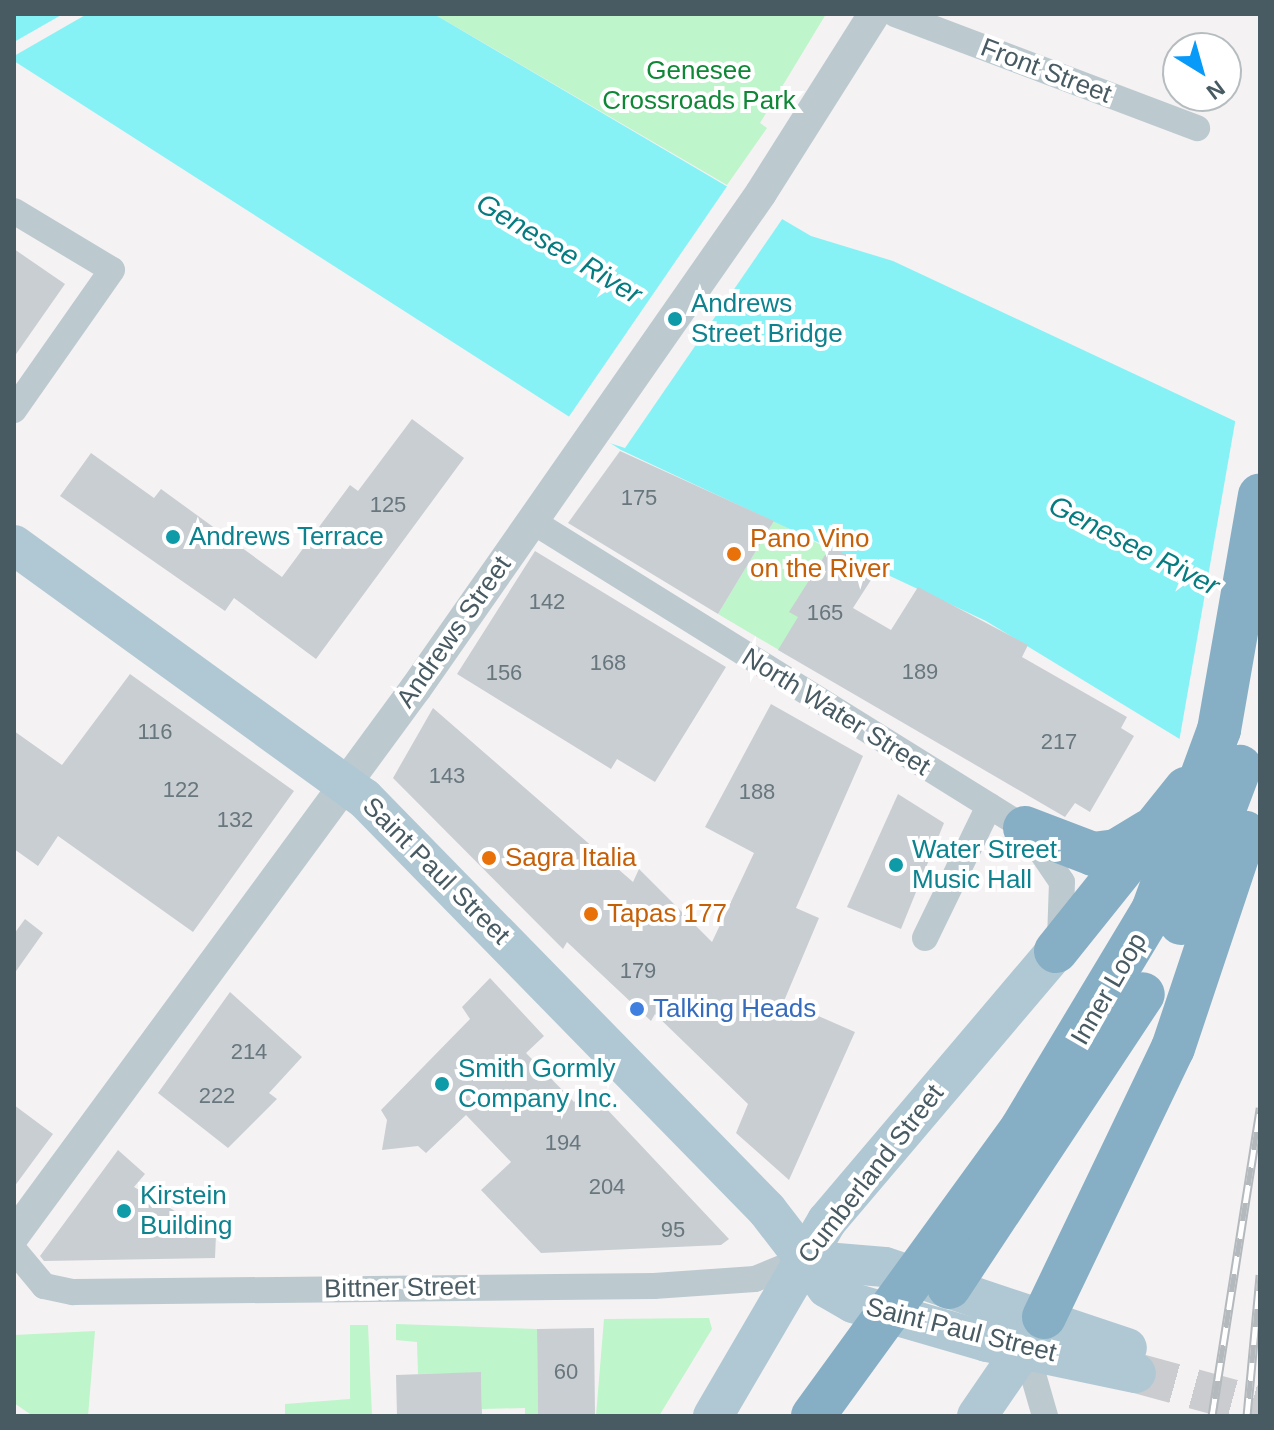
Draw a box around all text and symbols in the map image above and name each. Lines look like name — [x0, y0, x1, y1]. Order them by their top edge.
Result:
street label: Front Street — [976, 32, 1116, 110]
north arrow — [1162, 32, 1242, 112]
park label: Genesee Crossroads Park — [602, 55, 796, 116]
text: N — [1202, 75, 1229, 105]
water label: Genesee River — [470, 187, 648, 311]
place label: Andrews Street Bridge — [691, 288, 843, 350]
marker: Andrews Street Bridge — [666, 310, 684, 328]
house number: 175 — [621, 485, 657, 511]
water label: Genesee River — [1043, 489, 1225, 603]
house number: 125 — [370, 492, 406, 518]
place label: Andrews Terrace — [189, 521, 384, 553]
place label: Pano Vino on the River — [750, 523, 890, 584]
marker: Andrews Terrace — [164, 528, 182, 546]
marker: Pano Vino on the River — [725, 545, 743, 563]
street label: Andrews Street — [390, 550, 518, 714]
house number: 142 — [529, 589, 565, 615]
house number: 165 — [807, 600, 843, 626]
street label: North Water Street — [736, 642, 936, 782]
house number: 168 — [590, 650, 626, 676]
house number: 189 — [902, 659, 938, 685]
house number: 156 — [486, 660, 522, 686]
house number: 116 — [137, 719, 173, 745]
house number: 217 — [1041, 729, 1077, 755]
house number: 143 — [429, 763, 465, 789]
house number: 122 — [163, 777, 199, 803]
house number: 188 — [739, 779, 775, 805]
street label: Saint Paul Street — [356, 791, 516, 951]
house number: 132 — [217, 807, 253, 833]
place label: Water Street Music Hall — [912, 834, 1057, 896]
place label: Sagra Italia — [505, 842, 637, 874]
marker: Sagra Italia — [480, 849, 498, 867]
marker: Water Street Music Hall — [887, 856, 905, 874]
place label: Tapas 177 — [607, 898, 727, 930]
marker: Tapas 177 — [582, 905, 600, 923]
street label: Inner Loop — [1064, 927, 1154, 1051]
house number: 179 — [620, 958, 656, 984]
place label: Talking Heads — [653, 993, 816, 1025]
marker: Talking Heads — [628, 1000, 646, 1018]
house number: 214 — [231, 1039, 267, 1065]
place label: Smith Gormly Company Inc. — [458, 1053, 618, 1114]
marker: Smith Gormly Company Inc. — [433, 1075, 451, 1093]
street label: Cumberland Street — [792, 1078, 950, 1270]
house number: 222 — [199, 1083, 235, 1109]
house number: 194 — [545, 1130, 581, 1156]
house number: 204 — [589, 1174, 625, 1200]
place label: Kirstein Building — [140, 1180, 233, 1242]
marker: Kirstein Building — [115, 1202, 133, 1220]
house number: 95 — [661, 1217, 685, 1243]
street label: Bittner Street — [324, 1271, 476, 1305]
street label: Saint Paul Street — [863, 1291, 1059, 1369]
house number: 60 — [554, 1359, 578, 1385]

